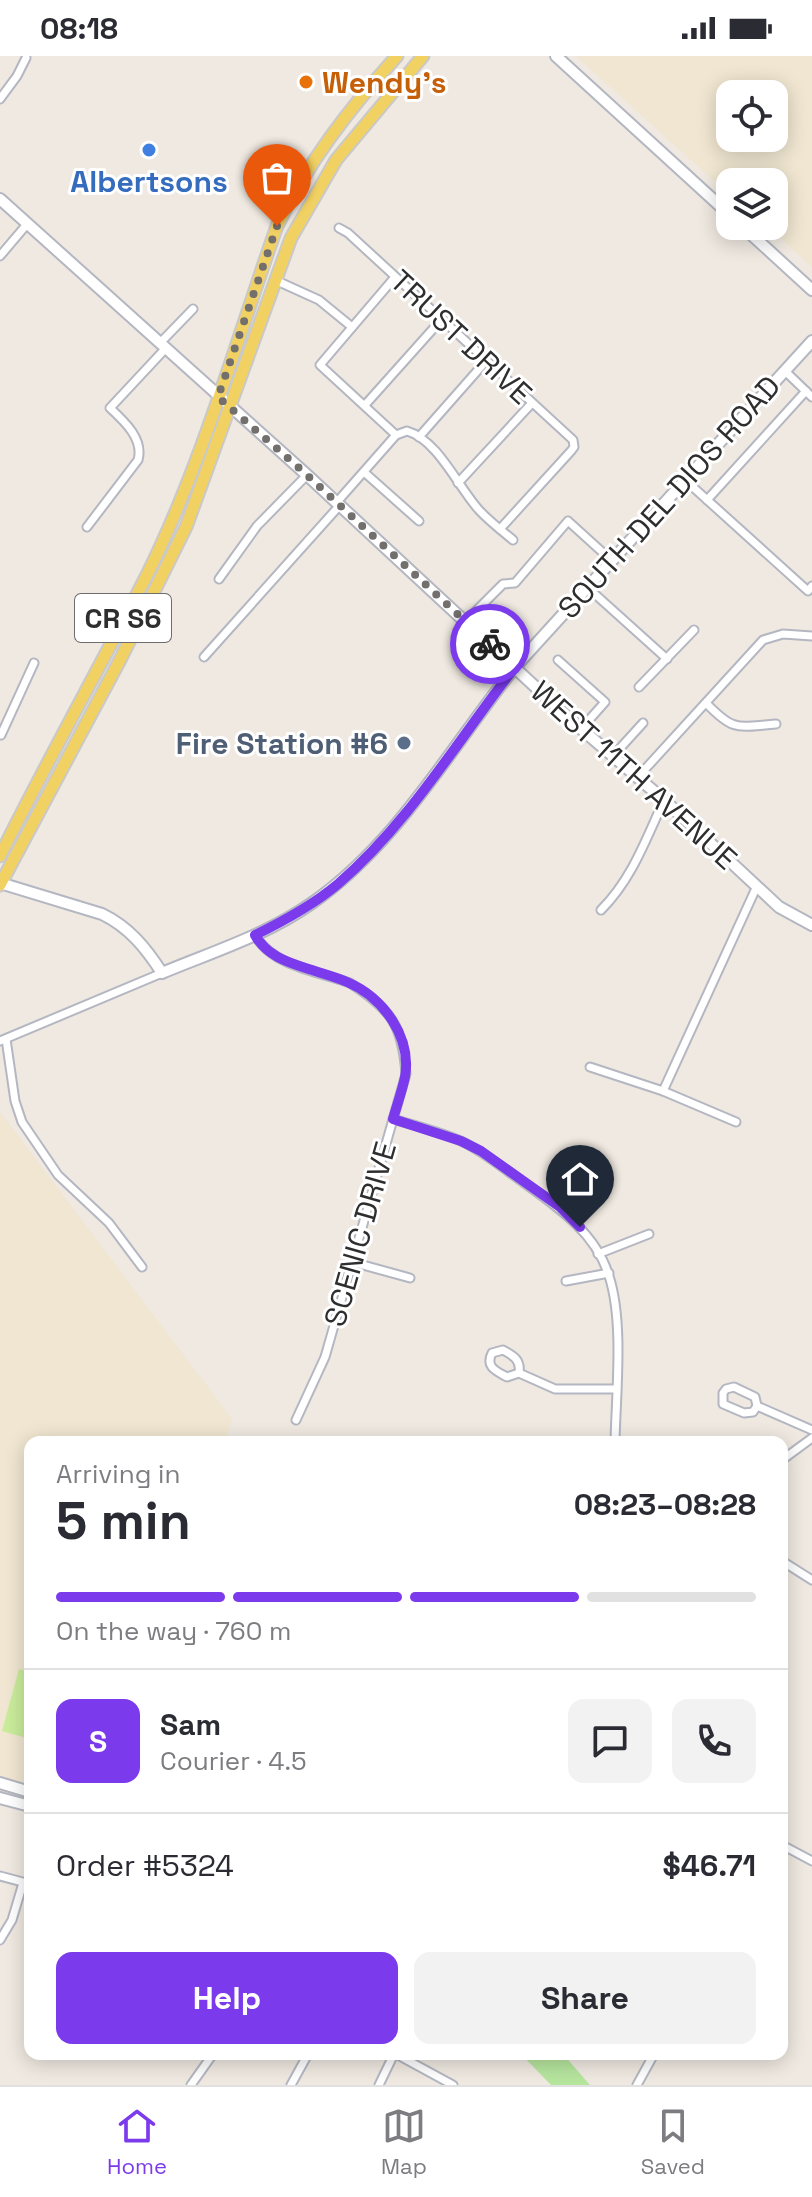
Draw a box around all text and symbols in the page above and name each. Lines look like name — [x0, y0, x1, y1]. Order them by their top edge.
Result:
text: 08:18 — [40, 9, 118, 48]
place label: Wendy's — [322, 63, 446, 102]
marker: Wendy's — [297, 73, 315, 91]
map controls — [716, 80, 788, 240]
button: locate — [716, 80, 788, 152]
marker: Albertsons — [140, 141, 158, 159]
pin — [243, 144, 311, 226]
icon: bag — [255, 156, 299, 200]
place label: Albertsons — [70, 162, 228, 201]
button: layers — [716, 168, 788, 240]
street label: TRUST DRIVE — [382, 261, 540, 413]
street label: SOUTH DEL DIOS ROAD — [549, 367, 789, 627]
road number: CR S6 — [75, 594, 171, 642]
courier — [450, 604, 530, 684]
icon: bike — [468, 622, 512, 666]
street label: WEST 11TH AVENUE — [523, 672, 745, 878]
place label: Fire Station #6 — [176, 724, 388, 763]
marker: Fire Station #6 — [395, 734, 413, 752]
street label: SCENIC DRIVE — [315, 1137, 405, 1331]
pin — [546, 1145, 614, 1227]
icon: home — [558, 1157, 602, 1201]
text: Arriving in — [56, 1457, 180, 1491]
text: 08:23–08:28 — [574, 1485, 756, 1524]
text: 5 min — [56, 1488, 191, 1554]
text: On the way · 760 m — [56, 1614, 291, 1648]
button: chat — [568, 1699, 652, 1783]
button: phone — [672, 1699, 756, 1783]
text: Sam — [160, 1705, 221, 1744]
text: S — [89, 1722, 107, 1761]
text: Courier · 4.5 — [160, 1744, 307, 1778]
text: Order #5324 — [56, 1846, 234, 1885]
text: $46.71 — [662, 1846, 756, 1885]
button: Help — [56, 1952, 398, 2044]
button: Share — [414, 1952, 756, 2044]
tab: Home — [107, 2104, 167, 2180]
tab: Map — [381, 2104, 427, 2180]
tab: Saved — [641, 2104, 705, 2180]

